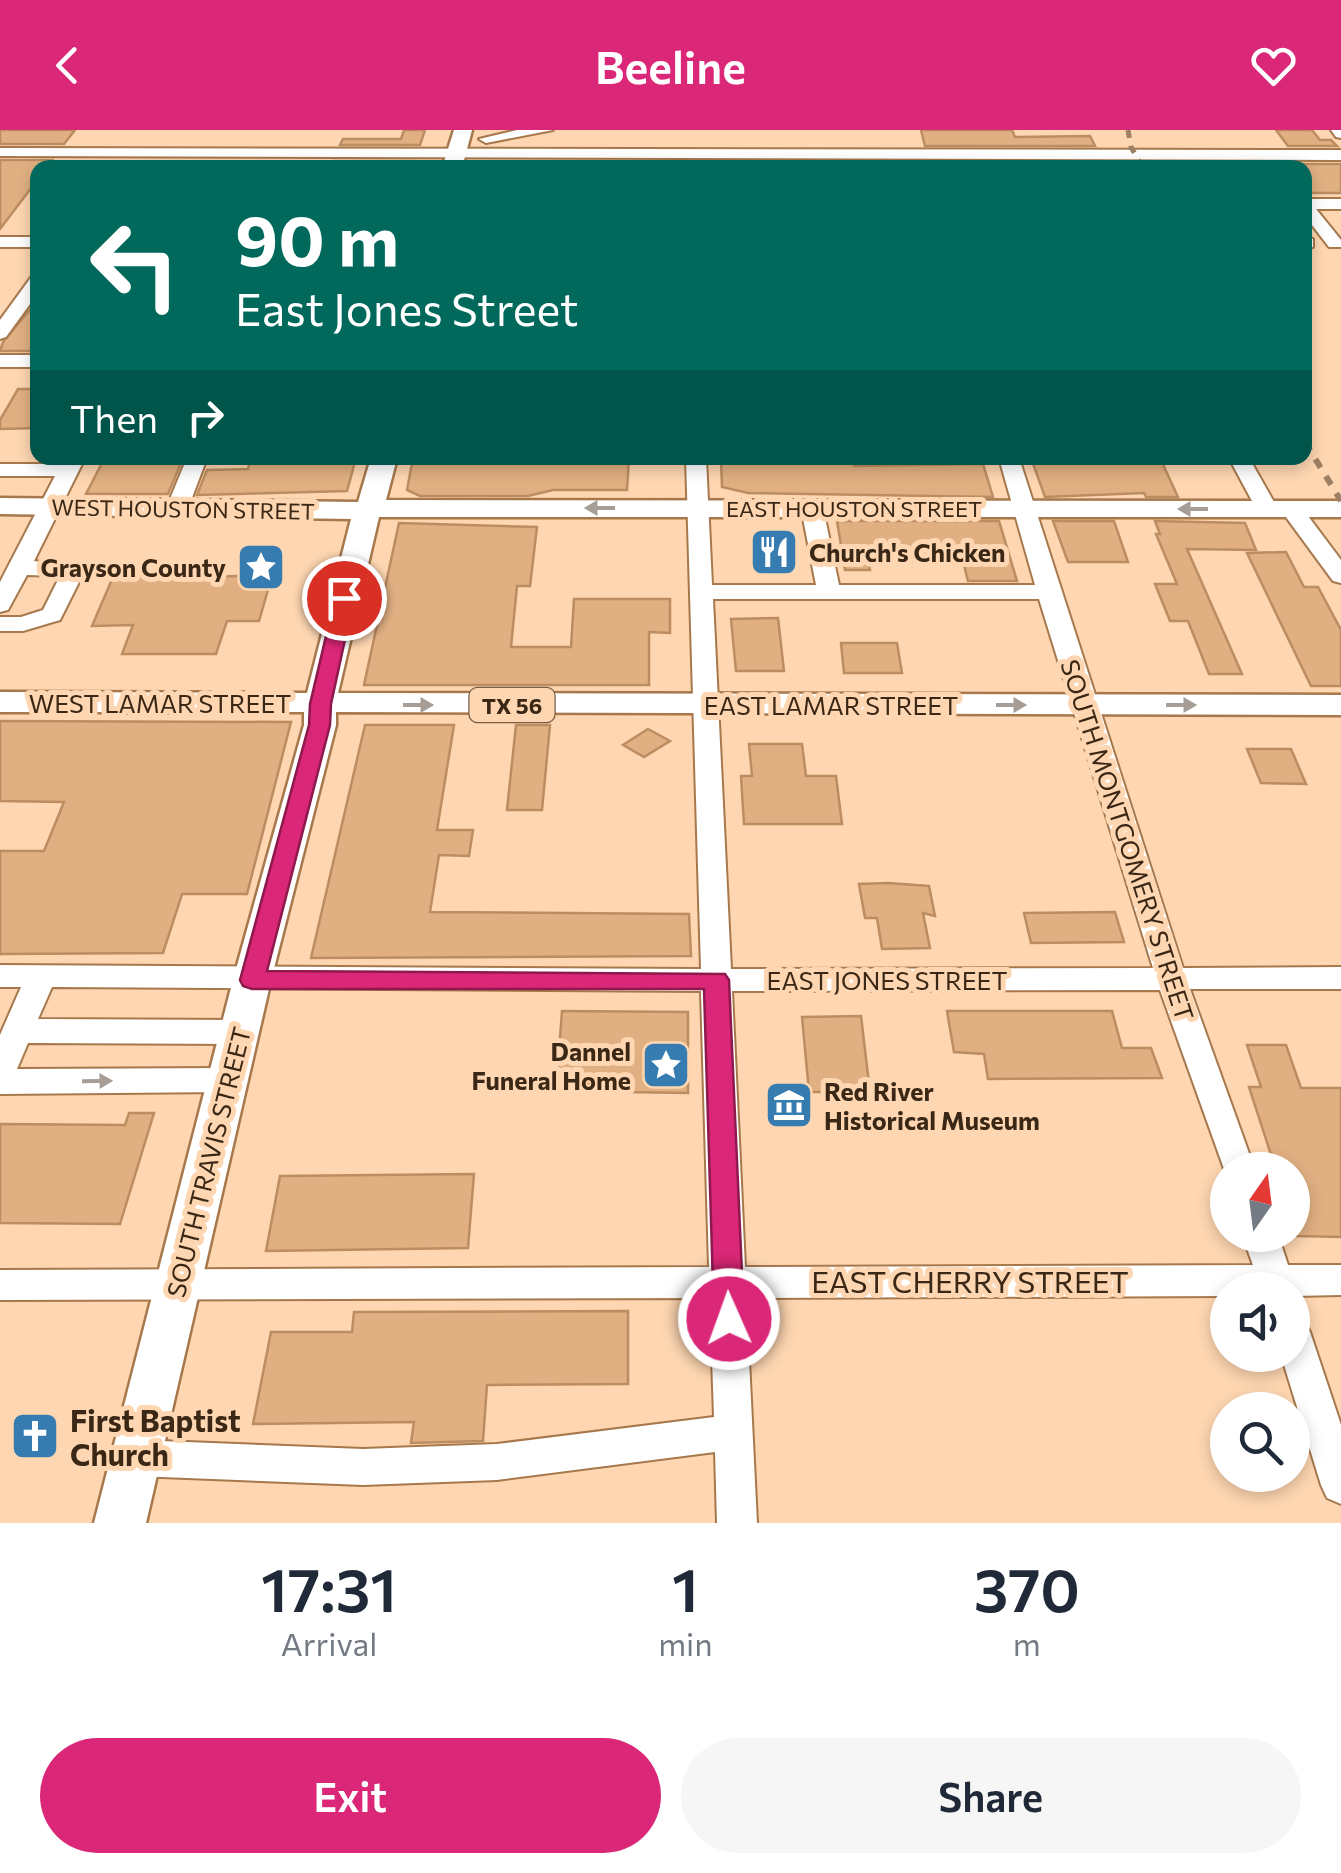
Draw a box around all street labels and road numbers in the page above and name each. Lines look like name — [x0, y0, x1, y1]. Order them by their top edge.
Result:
street label: WEST HOUSTON STREET — [51, 493, 315, 525]
street label: EAST HOUSTON STREET — [726, 495, 982, 522]
street label: SOUTH MONTGOMERY STREET — [1055, 656, 1201, 1024]
street label: WEST LAMAR STREET — [29, 688, 291, 718]
road number: TX 56 — [470, 688, 554, 722]
street label: EAST LAMAR STREET — [704, 690, 958, 720]
street label: EAST JONES STREET — [767, 965, 1007, 995]
street label: SOUTH TRAVIS STREET — [160, 1024, 256, 1300]
street label: EAST CHERRY STREET — [811, 1262, 1129, 1299]

